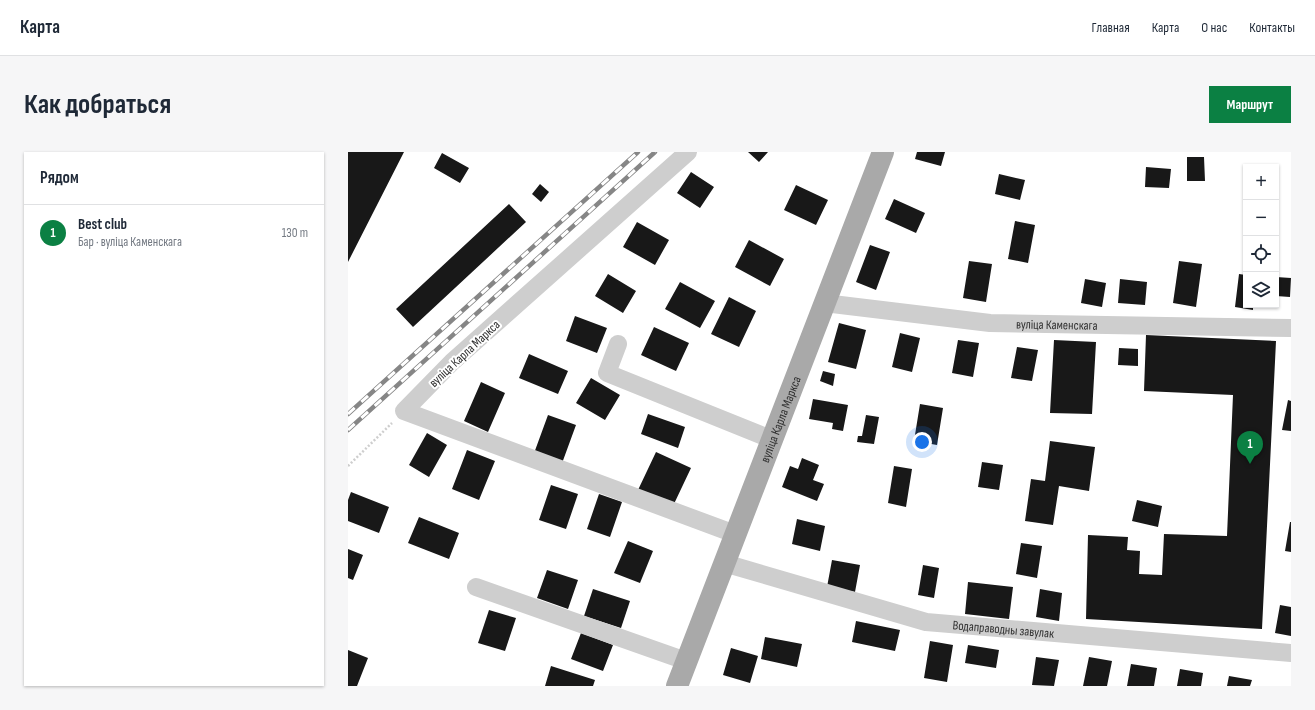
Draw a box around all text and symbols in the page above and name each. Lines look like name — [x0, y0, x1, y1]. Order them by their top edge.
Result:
text: Карта — [20, 16, 60, 39]
text: Главная — [1092, 19, 1130, 36]
text: Карта — [1152, 19, 1179, 36]
text: О нас — [1201, 19, 1227, 36]
text: Контакты — [1249, 19, 1295, 36]
button: Маршрут — [1209, 86, 1291, 123]
text: Как добраться — [24, 88, 171, 121]
map controls — [1243, 164, 1279, 308]
button: + — [1243, 164, 1279, 200]
text: Рядом — [40, 168, 79, 188]
button: − — [1243, 200, 1279, 236]
text: Best club — [78, 215, 127, 234]
text: 1 — [50, 225, 56, 241]
text: 130 m — [282, 225, 308, 241]
text: Бар · вуліца Каменскага — [78, 234, 182, 250]
button: locate — [1243, 236, 1279, 272]
button: layers — [1243, 272, 1279, 308]
street label: вуліца Каменскага — [1016, 316, 1098, 334]
street label: вуліца Карла Маркса — [426, 317, 503, 391]
street label: вуліца Карла Маркса — [757, 374, 805, 465]
pin: 1 — [1237, 431, 1263, 464]
your location — [912, 432, 932, 452]
street label: Водаправодны завулак — [952, 617, 1055, 642]

